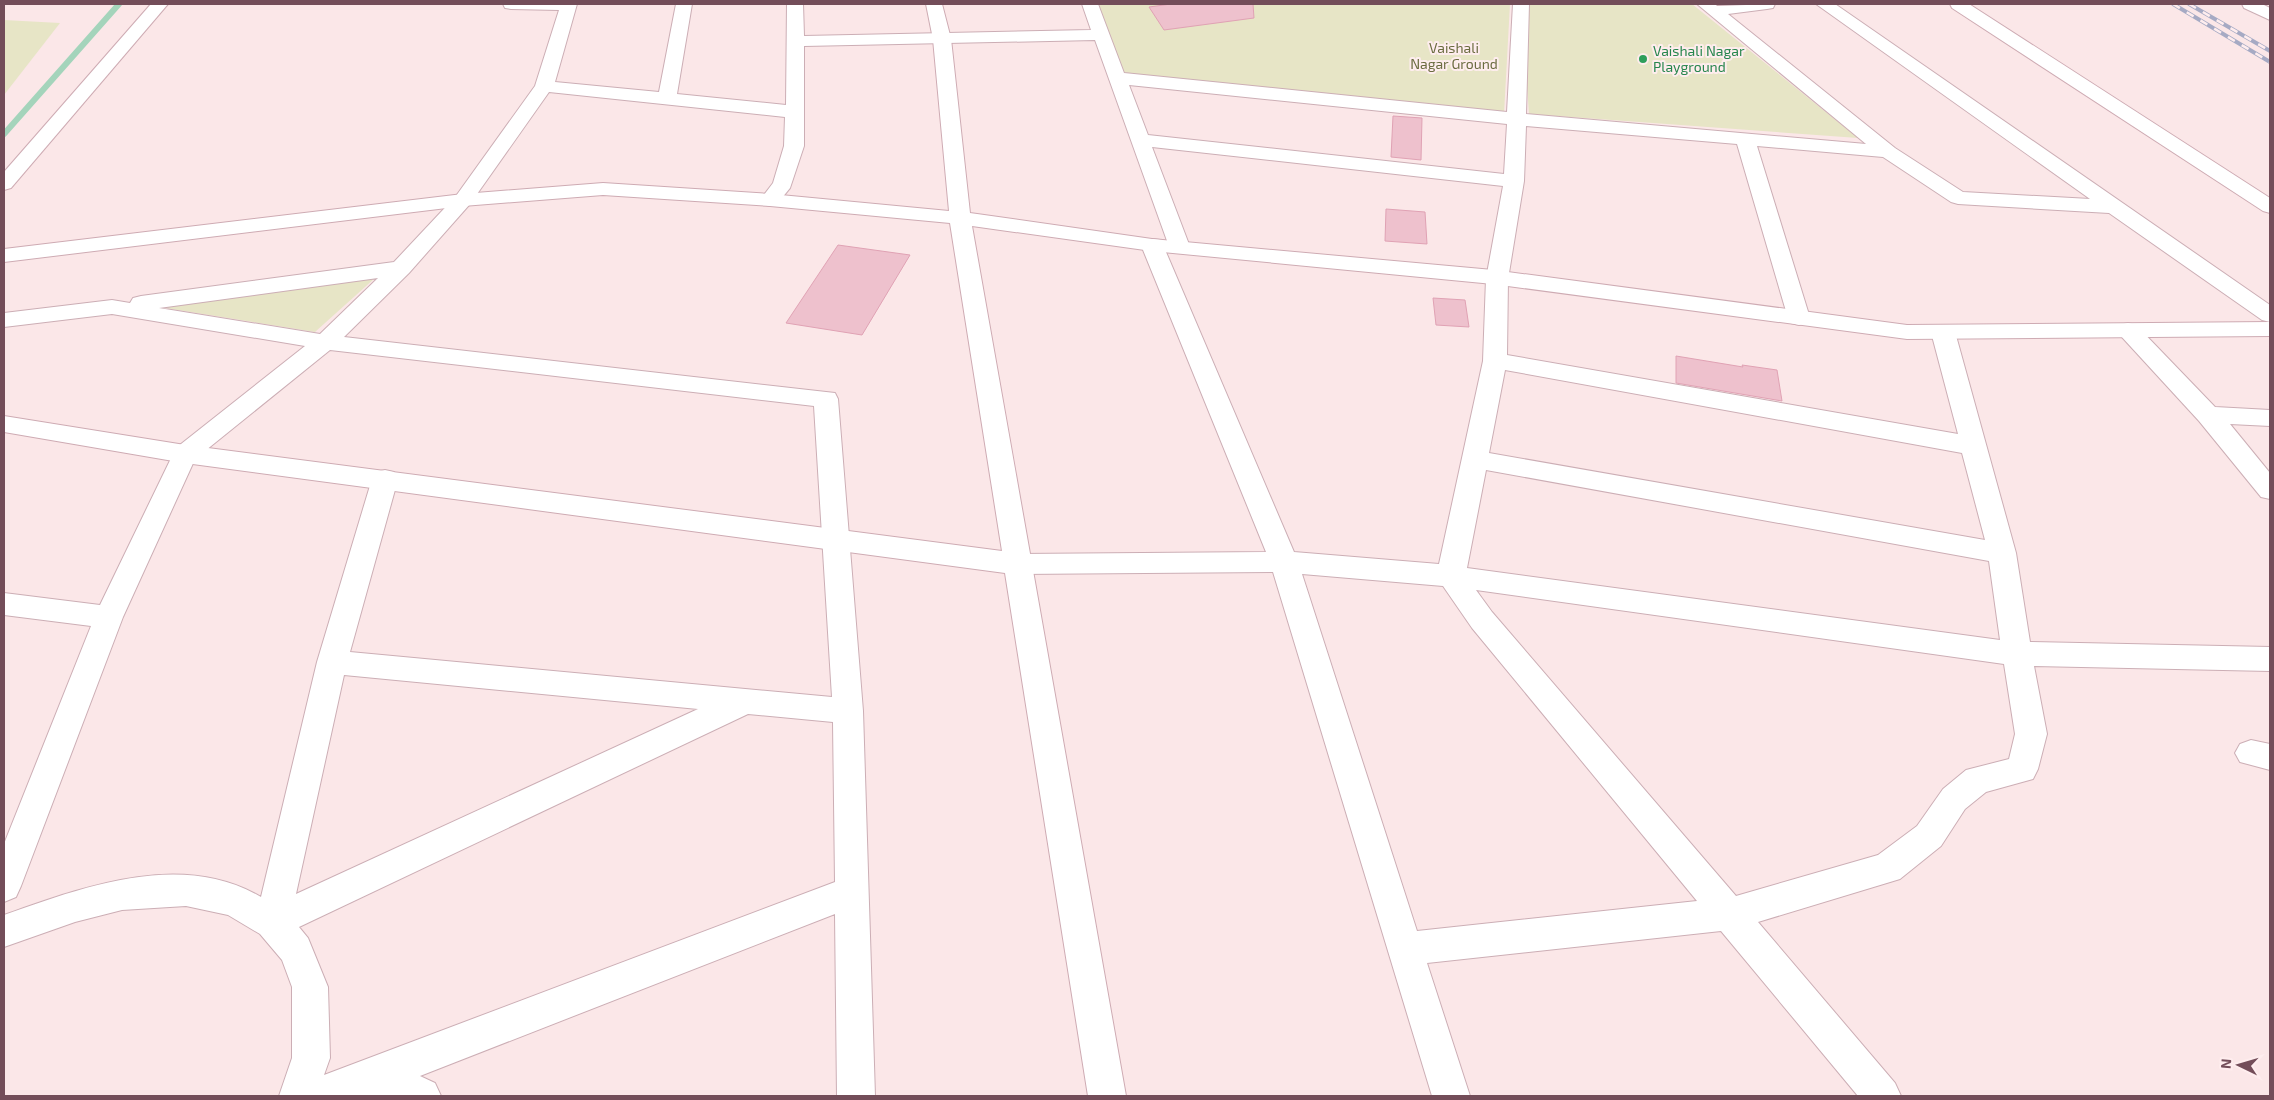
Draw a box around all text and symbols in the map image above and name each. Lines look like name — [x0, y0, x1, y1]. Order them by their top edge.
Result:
park label: Vaishali Nagar Ground — [1410, 39, 1498, 72]
place label: Vaishali Nagar Playground — [1653, 42, 1745, 75]
marker: Vaishali Nagar Playground — [1637, 53, 1649, 65]
north arrow — [2214, 1040, 2264, 1090]
text: N — [2217, 1058, 2234, 1070]

